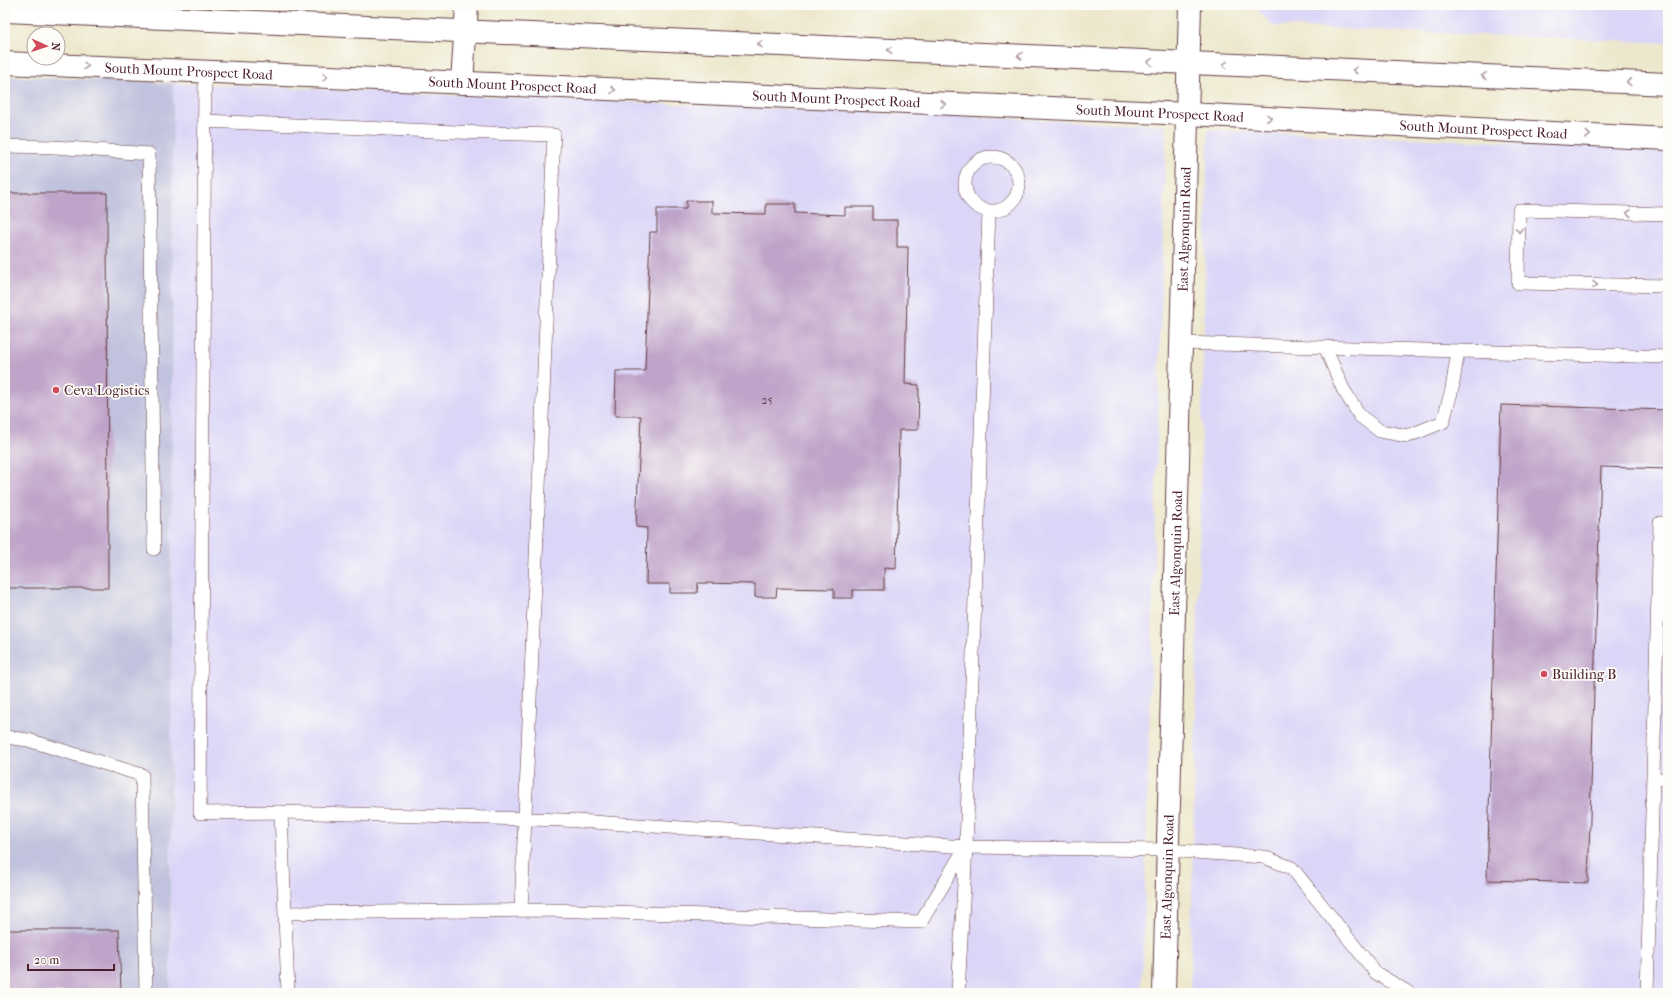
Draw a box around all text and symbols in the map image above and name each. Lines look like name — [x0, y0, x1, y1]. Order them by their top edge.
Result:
north arrow — [26, 26, 66, 66]
one-way arrow — [757, 40, 763, 48]
text: N — [49, 42, 62, 52]
one-way arrow — [887, 46, 893, 54]
one-way arrow — [1017, 51, 1023, 60]
one-way arrow — [1147, 57, 1153, 66]
street label: South Mount Prospect Road — [104, 59, 274, 83]
one-way arrow — [1222, 61, 1228, 69]
one-way arrow — [83, 62, 89, 71]
one-way arrow — [1352, 66, 1358, 75]
one-way arrow — [1481, 71, 1488, 80]
one-way arrow — [322, 73, 328, 82]
street label: South Mount Prospect Road — [428, 73, 597, 97]
one-way arrow — [1626, 78, 1632, 87]
one-way arrow — [610, 85, 616, 94]
street label: South Mount Prospect Road — [752, 87, 921, 111]
one-way arrow — [940, 100, 946, 108]
street label: South Mount Prospect Road — [1076, 101, 1245, 125]
one-way arrow — [1266, 114, 1272, 123]
street label: South Mount Prospect Road — [1399, 117, 1568, 142]
one-way arrow — [1585, 131, 1591, 139]
street label: East Algonquin Road — [1174, 166, 1194, 292]
one-way arrow — [1626, 209, 1632, 217]
one-way arrow — [1515, 227, 1523, 233]
one-way arrow — [1592, 280, 1598, 289]
place label: Ceva Logistics — [64, 382, 149, 399]
marker: Ceva Logistics — [51, 385, 61, 395]
house number: 25 — [761, 393, 773, 407]
street label: East Algonquin Road — [1165, 490, 1186, 616]
place label: Building B — [1552, 666, 1616, 683]
marker: Building B — [1539, 669, 1549, 679]
street label: East Algonquin Road — [1157, 814, 1177, 940]
scale bar — [28, 946, 114, 972]
text: 20 m — [34, 953, 59, 967]

